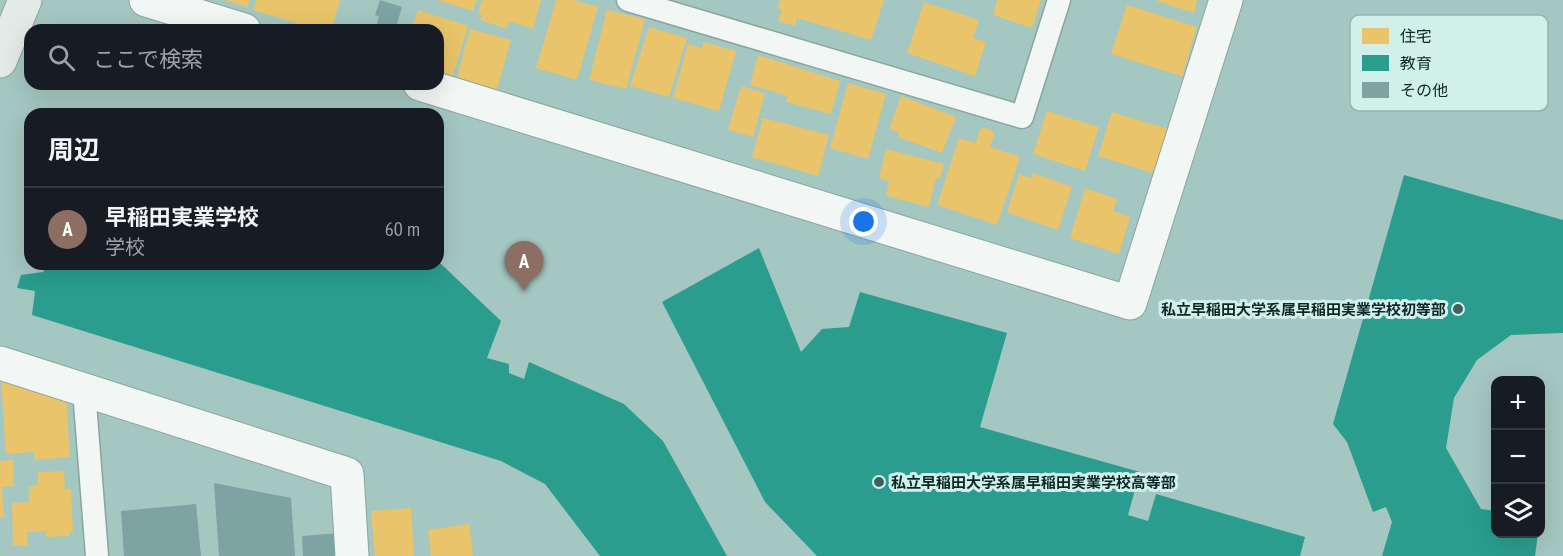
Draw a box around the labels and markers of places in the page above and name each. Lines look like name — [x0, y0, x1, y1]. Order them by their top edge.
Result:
pin: A — [504, 242, 544, 291]
place label: 私立早稲田大学系属早稲田実業学校初等部 — [1161, 300, 1446, 319]
marker: 私立早稲田大学系属早稲田実業学校初等部 — [1451, 302, 1465, 316]
place label: 私立早稲田大学系属早稲田実業学校高等部 — [891, 473, 1176, 492]
marker: 私立早稲田大学系属早稲田実業学校高等部 — [872, 475, 886, 489]

